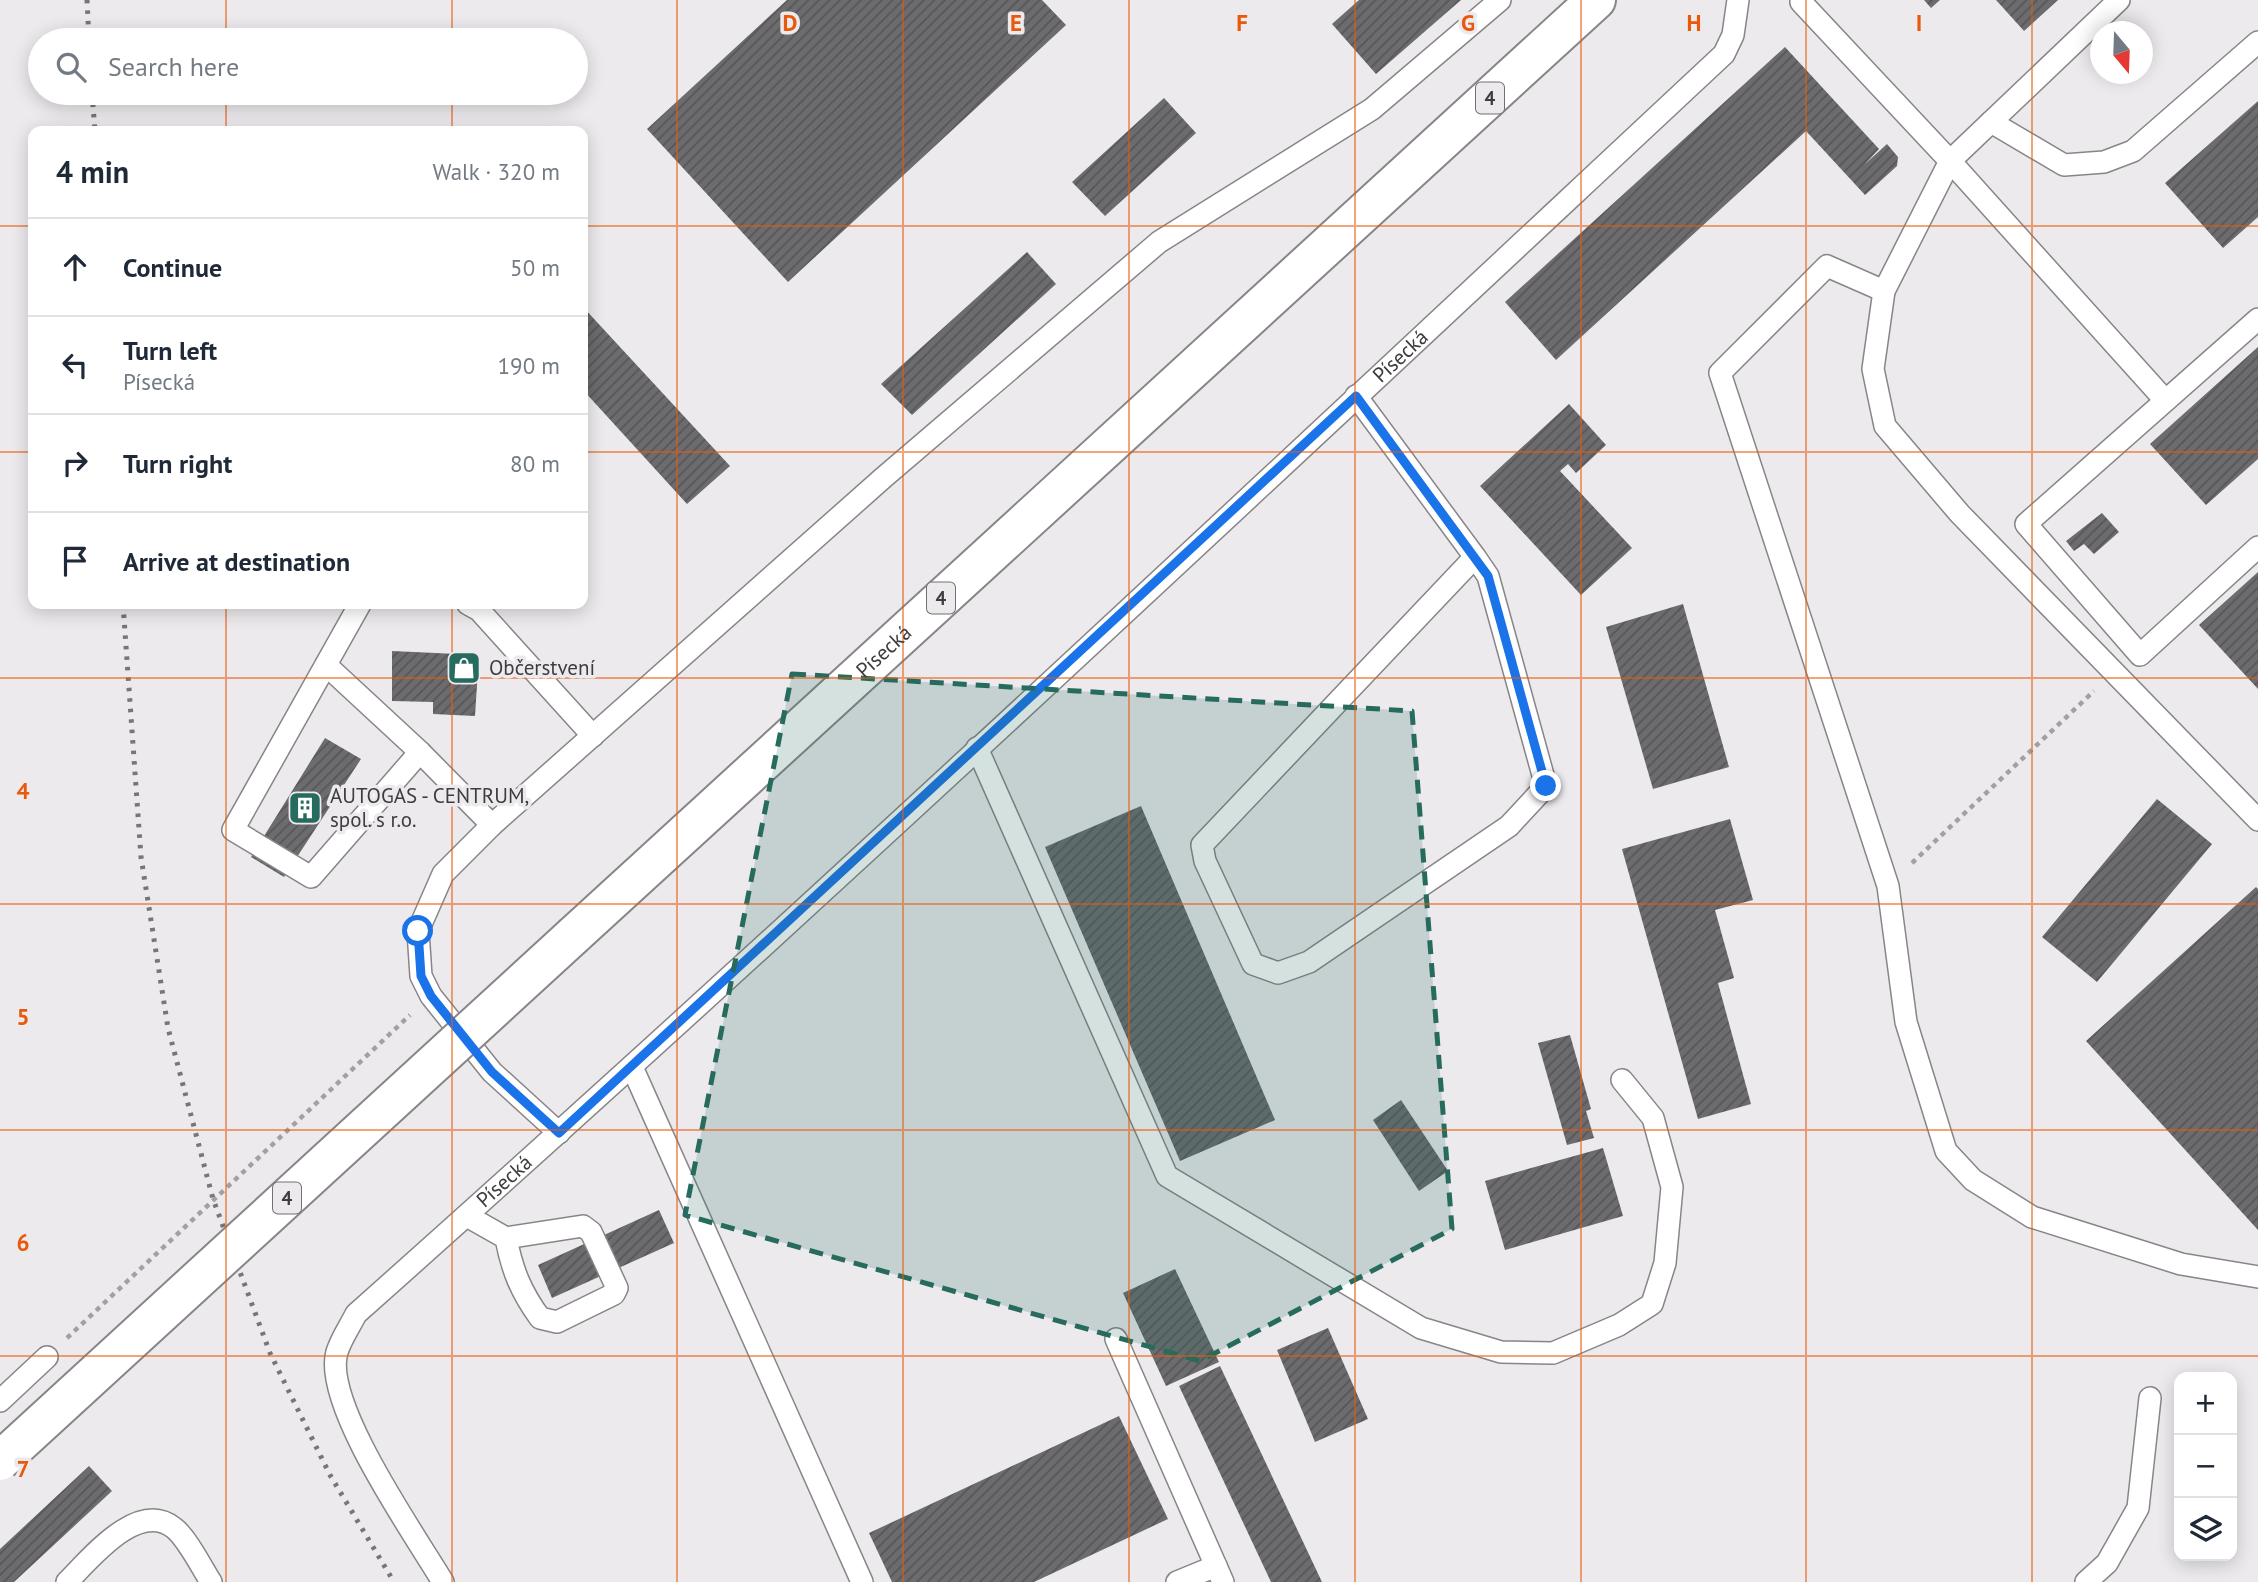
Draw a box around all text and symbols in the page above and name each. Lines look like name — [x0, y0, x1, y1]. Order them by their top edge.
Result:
text: D — [783, 8, 797, 37]
text: E — [1010, 8, 1022, 37]
text: F — [1236, 8, 1248, 37]
text: G — [1461, 8, 1475, 37]
text: H — [1687, 8, 1701, 37]
text: I — [1916, 8, 1922, 37]
north arrow — [2090, 21, 2153, 84]
search box — [28, 28, 588, 105]
icon: search — [52, 48, 90, 86]
text: Search here — [108, 50, 239, 83]
road number: 4 — [1476, 82, 1504, 114]
text: 4 min — [56, 152, 129, 191]
text: Walk · 320 m — [433, 157, 560, 186]
icon: ahead — [56, 248, 94, 286]
text: Continue — [123, 251, 222, 284]
text: 50 m — [510, 253, 560, 282]
street label: Písecká — [1367, 324, 1433, 388]
text: Turn left — [123, 334, 217, 367]
icon: left — [56, 346, 94, 384]
text: 190 m — [498, 351, 560, 380]
text: Písecká — [123, 367, 195, 396]
icon: right — [56, 444, 94, 482]
text: Turn right — [123, 447, 232, 480]
text: 80 m — [510, 449, 560, 478]
icon: arrive — [56, 542, 94, 580]
text: Arrive at destination — [123, 545, 350, 578]
road number: 4 — [927, 582, 955, 614]
street label: Písecká — [850, 619, 917, 683]
shop icon: Občerstvení — [445, 649, 483, 687]
place label: Občerstvení — [489, 654, 596, 681]
route end — [1530, 770, 1561, 801]
text: 4 — [16, 776, 30, 805]
place label: AUTOGAS - CENTRUM, spol. s r.o. — [330, 782, 529, 833]
building icon: AUTOGAS - CENTRUM, spol. s r.o. — [286, 789, 324, 827]
route start — [402, 915, 433, 946]
text: 5 — [16, 1002, 30, 1031]
street label: Písecká — [471, 1149, 538, 1213]
road number: 4 — [273, 1182, 301, 1214]
text: 6 — [16, 1228, 30, 1257]
map controls — [2174, 1372, 2237, 1561]
button: + — [2174, 1372, 2237, 1435]
button: − — [2174, 1435, 2237, 1498]
text: 7 — [16, 1454, 30, 1483]
button: layers — [2174, 1498, 2237, 1561]

